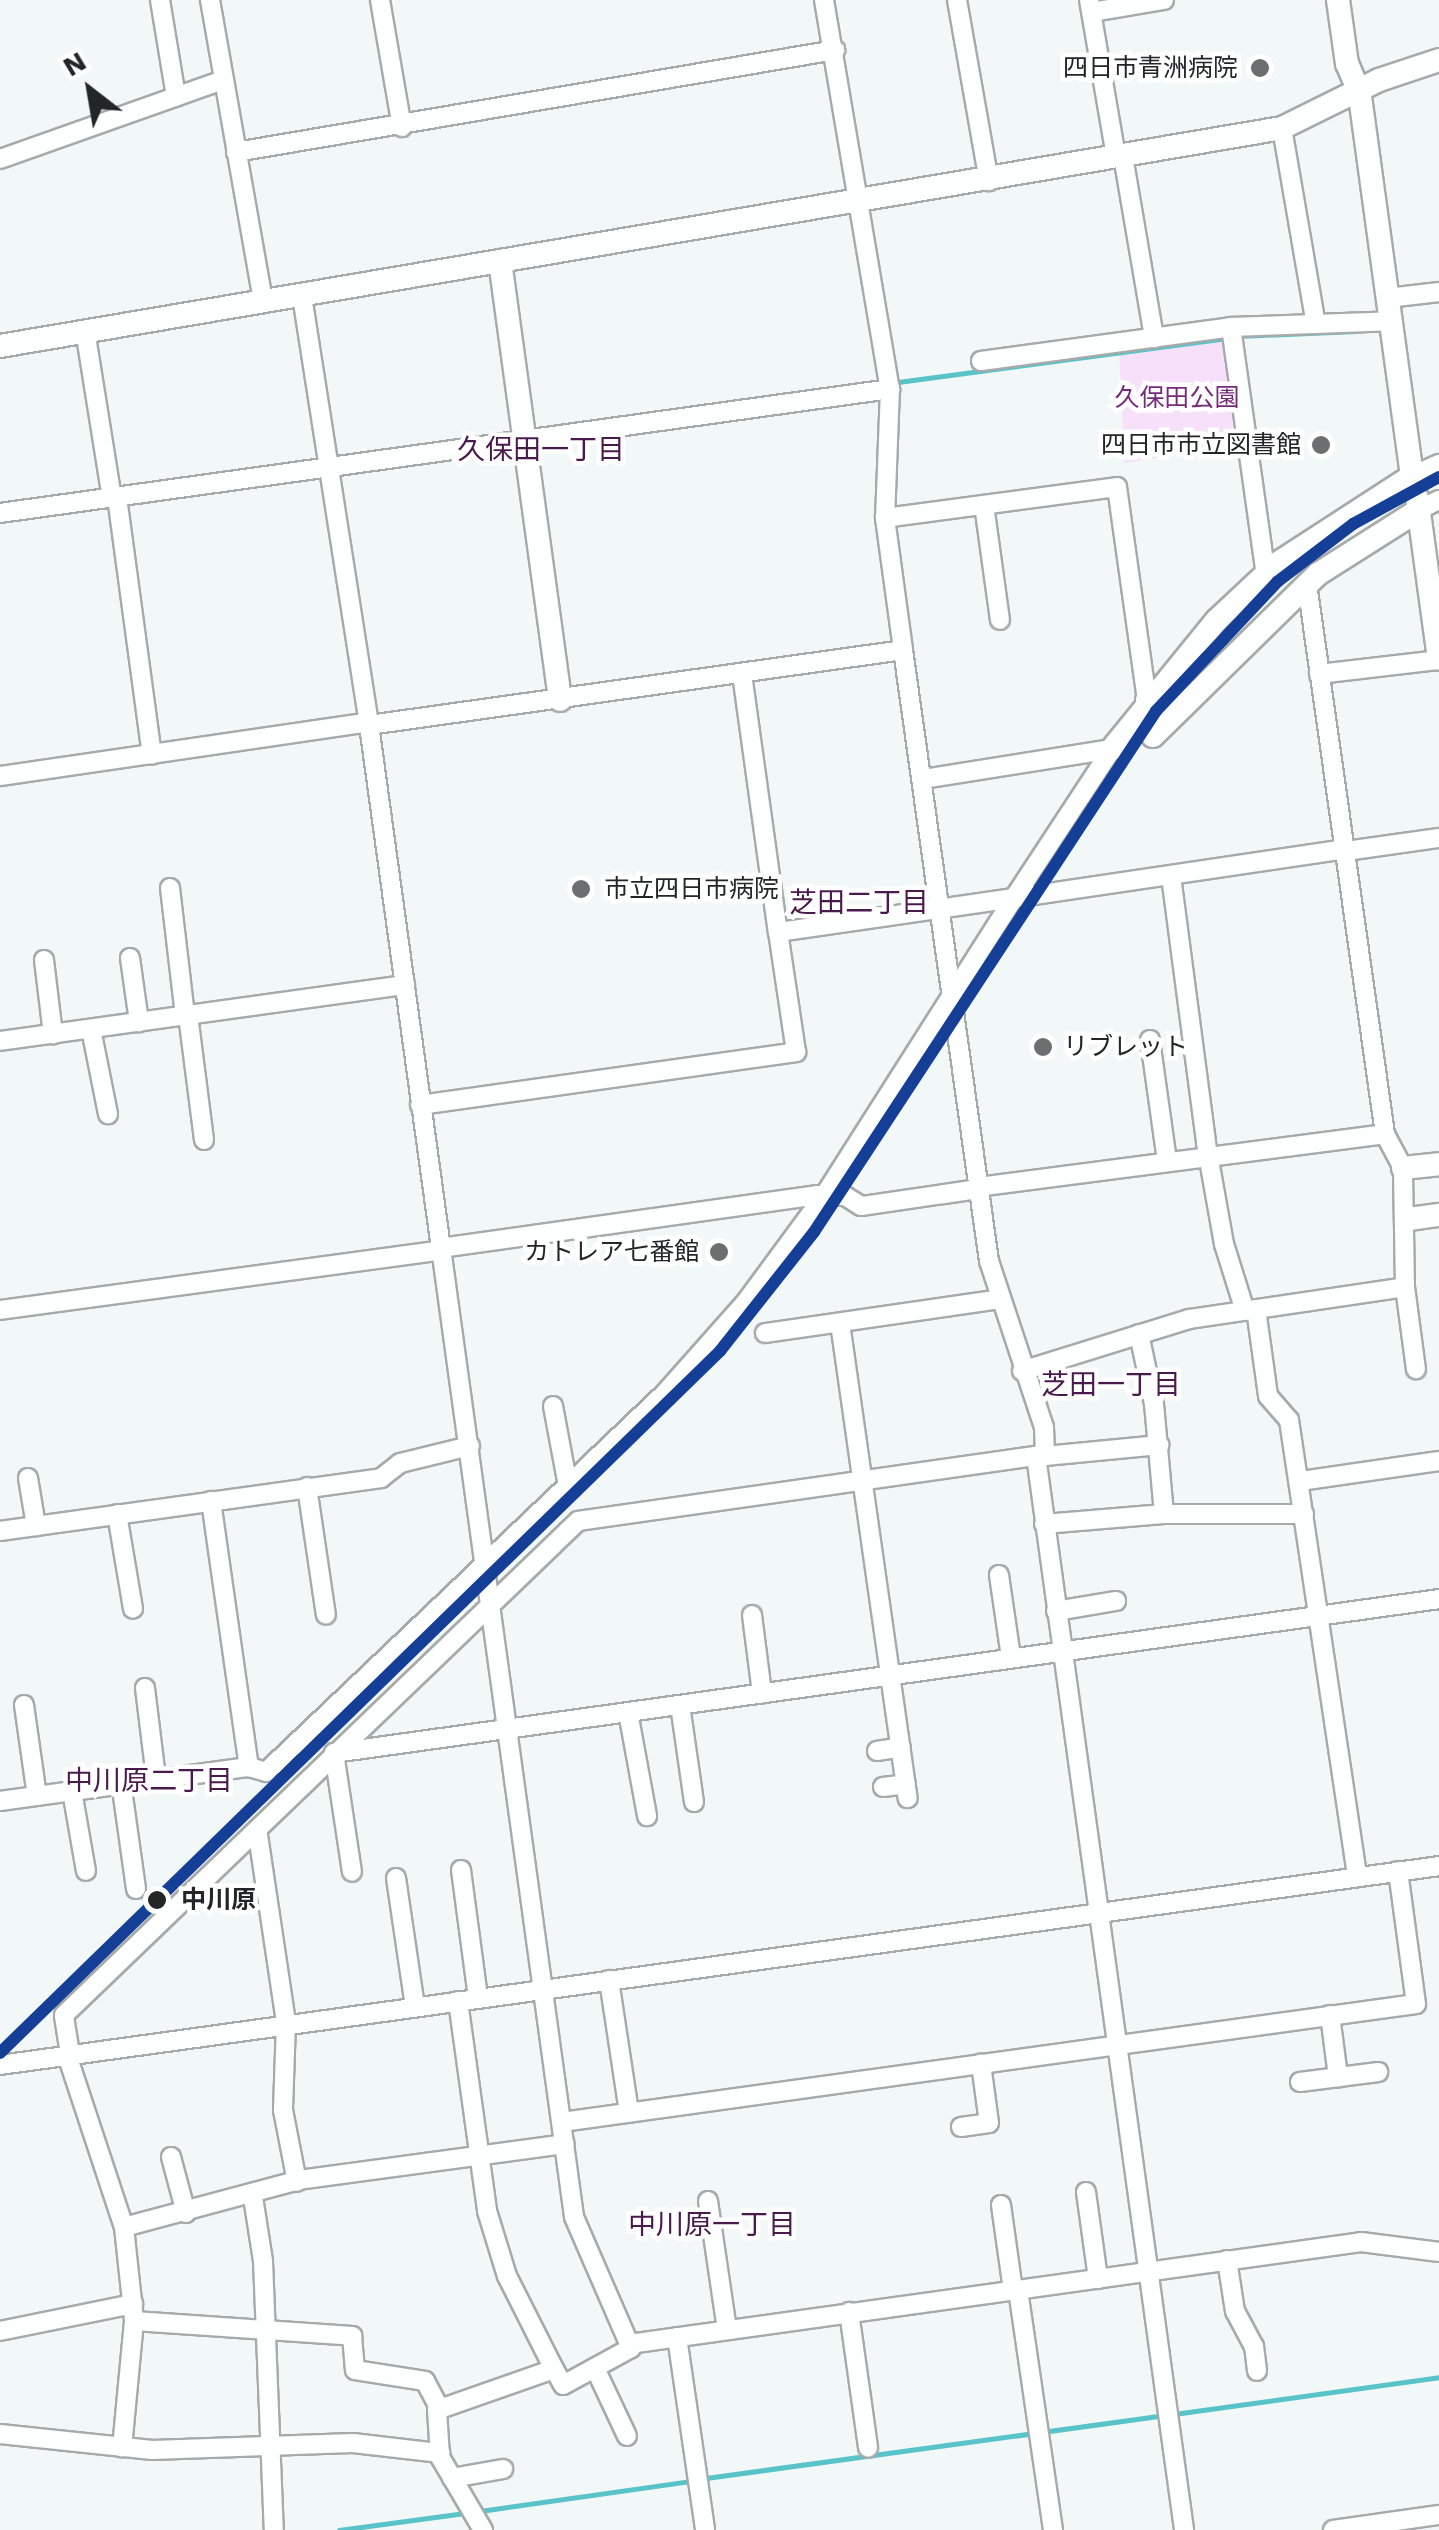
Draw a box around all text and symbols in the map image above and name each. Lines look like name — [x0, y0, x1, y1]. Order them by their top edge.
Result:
north arrow — [40, 40, 140, 140]
text: N — [57, 44, 92, 83]
place label: 四日市青洲病院 — [1063, 53, 1238, 83]
marker: 四日市青洲病院 — [1247, 55, 1273, 81]
park label: 久保田公園 — [1115, 383, 1239, 413]
place label: 四日市市立図書館 — [1101, 430, 1301, 460]
district label: 久保田一丁目 — [457, 433, 625, 467]
marker: 四日市市立図書館 — [1310, 434, 1332, 456]
place label: 市立四日市病院 — [604, 874, 779, 904]
marker: 市立四日市病院 — [568, 876, 594, 902]
district label: 芝田二丁目 — [789, 886, 929, 920]
place label: リブレット — [1063, 1032, 1188, 1062]
marker: リブレット — [1032, 1036, 1054, 1058]
place label: カトレア七番館 — [524, 1237, 699, 1267]
marker: カトレア七番館 — [708, 1241, 730, 1263]
district label: 芝田一丁目 — [1041, 1368, 1181, 1402]
district label: 中川原二丁目 — [65, 1764, 233, 1798]
marker: 中川原 — [142, 1885, 172, 1915]
place label: 中川原 — [181, 1885, 256, 1915]
district label: 中川原一丁目 — [628, 2208, 796, 2242]

